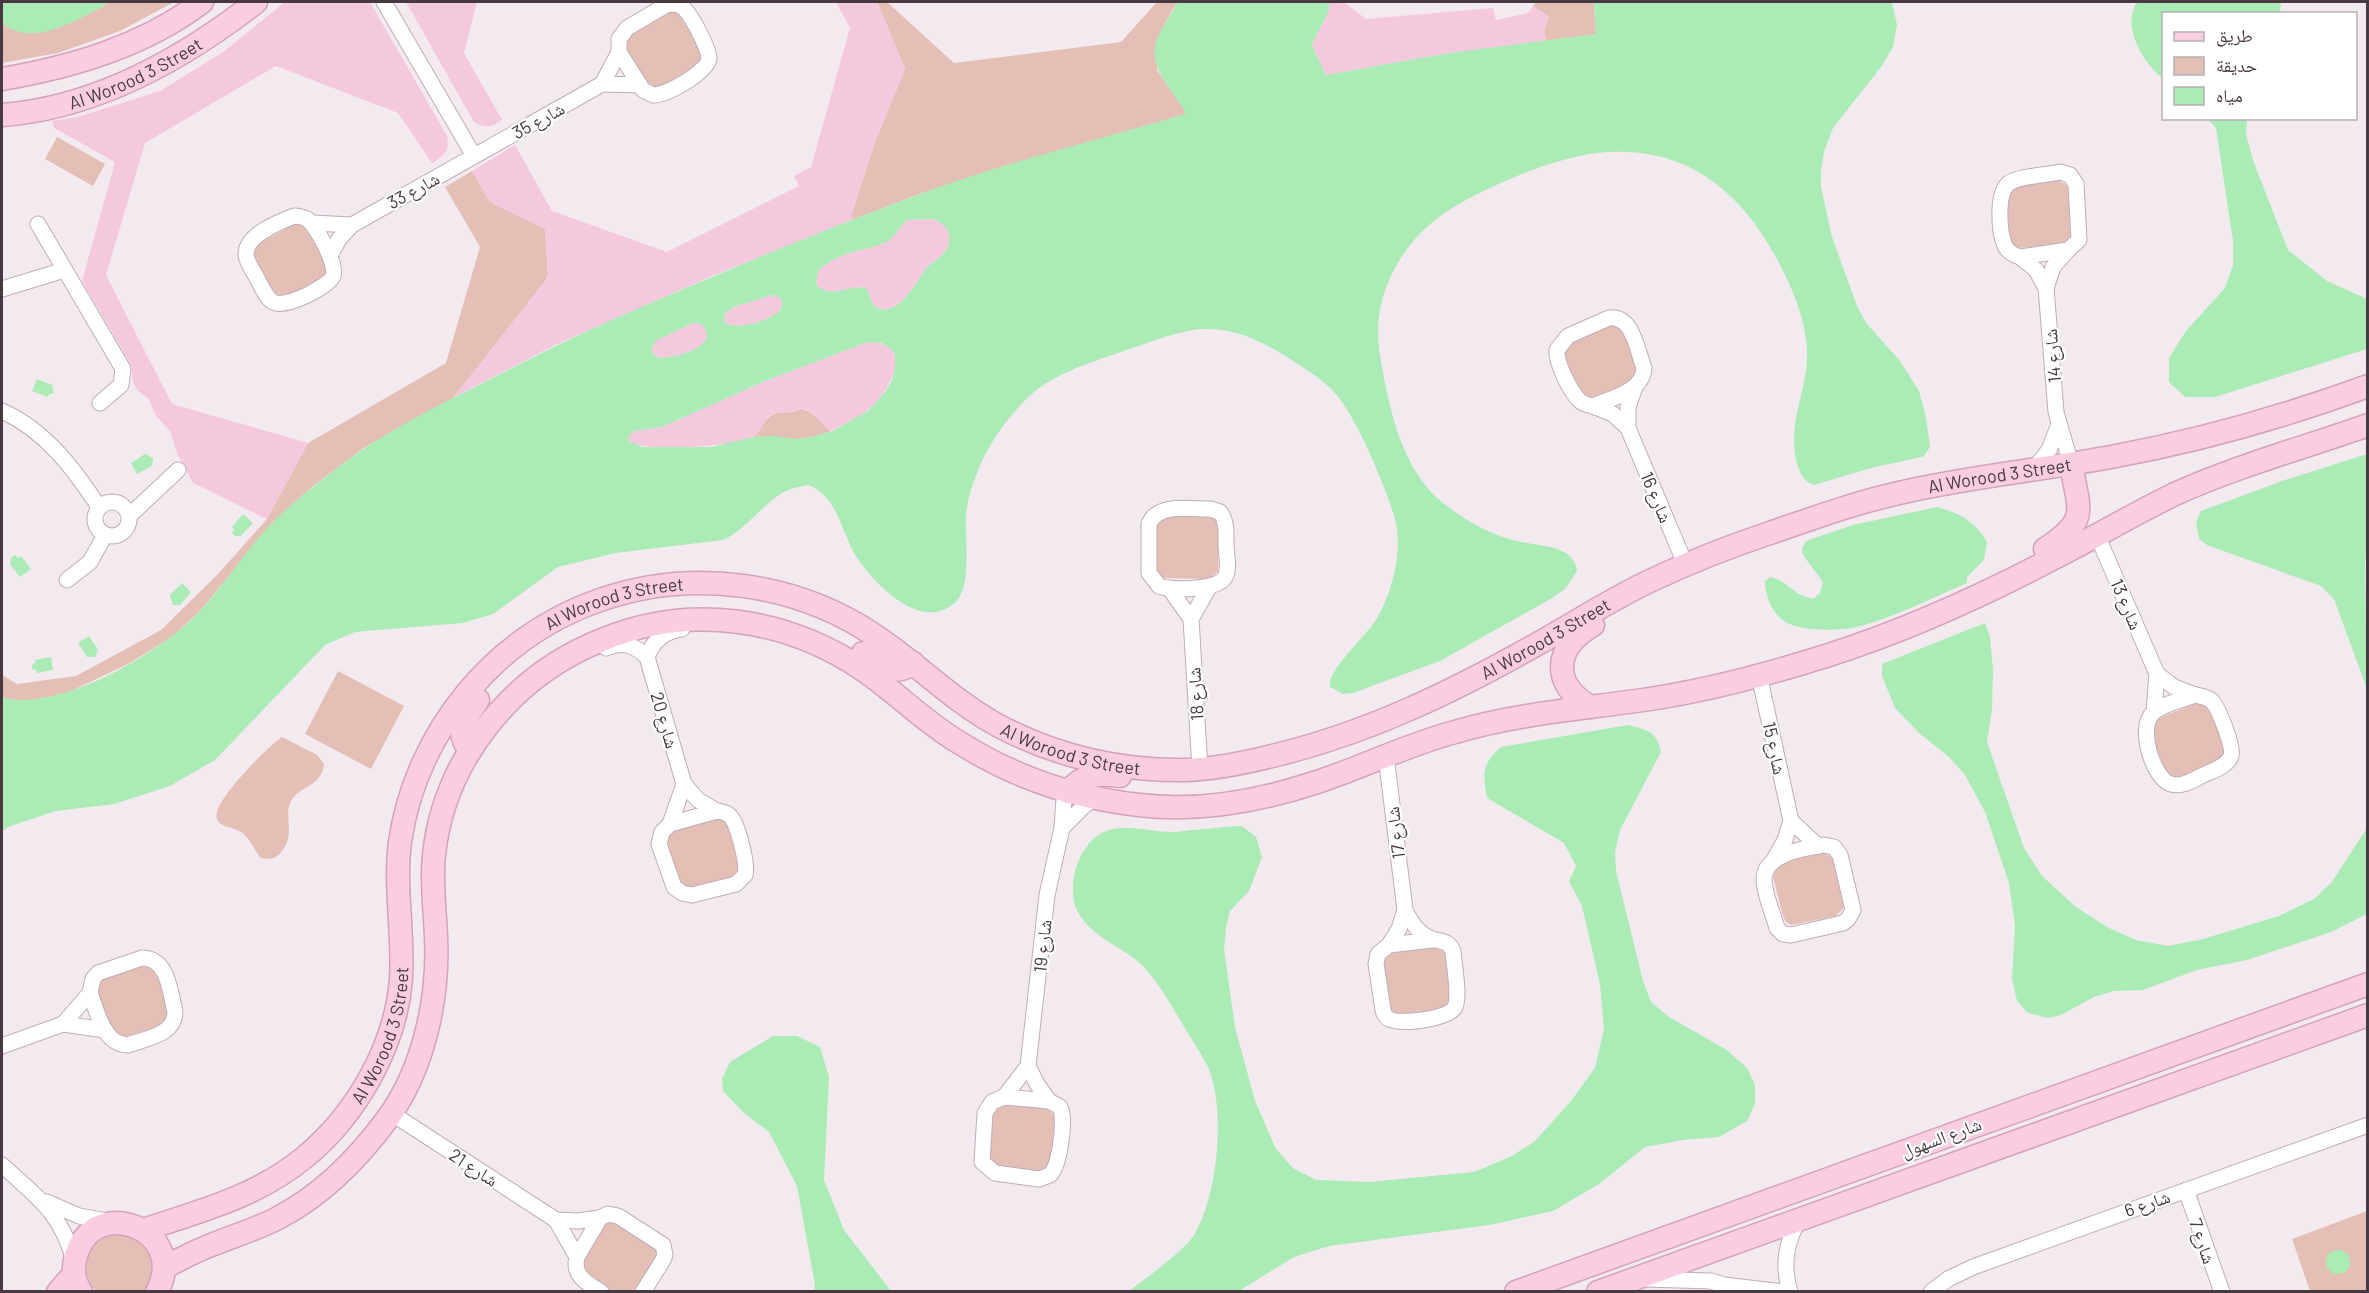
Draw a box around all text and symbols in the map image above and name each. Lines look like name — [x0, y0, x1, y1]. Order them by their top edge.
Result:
legend — [2162, 12, 2357, 120]
text: طريق — [2216, 24, 2253, 47]
street label: Al Worood 3 Street — [66, 32, 206, 113]
text: حديقة — [2216, 54, 2257, 76]
text: مياه — [2216, 84, 2243, 106]
street label: شارع 35 — [508, 97, 568, 144]
street label: شارع 33 — [383, 167, 443, 214]
street label: شارع 14 — [2039, 328, 2066, 384]
street label: Al Worood 3 Street — [1926, 453, 2073, 497]
street label: شارع 16 — [1636, 468, 1678, 526]
street label: Al Worood 3 Street — [541, 573, 684, 635]
street label: شارع 13 — [2106, 575, 2148, 633]
street label: Al Worood 3 Street — [1477, 593, 1614, 684]
street label: شارع 18 — [1182, 666, 1209, 721]
street label: شارع 20 — [646, 689, 684, 751]
street label: Al Worood 3 Street — [997, 718, 1142, 779]
street label: شارع 15 — [1758, 720, 1791, 777]
street label: شارع 17 — [1381, 805, 1410, 860]
street label: شارع 19 — [1028, 918, 1057, 974]
street label: Al Worood 3 Street — [346, 966, 413, 1108]
street label: شارع السهول — [1898, 1112, 1984, 1163]
street label: شارع 21 — [445, 1143, 502, 1192]
street label: شارع 6 — [2121, 1185, 2173, 1222]
street label: شارع 7 — [2184, 1216, 2221, 1267]

